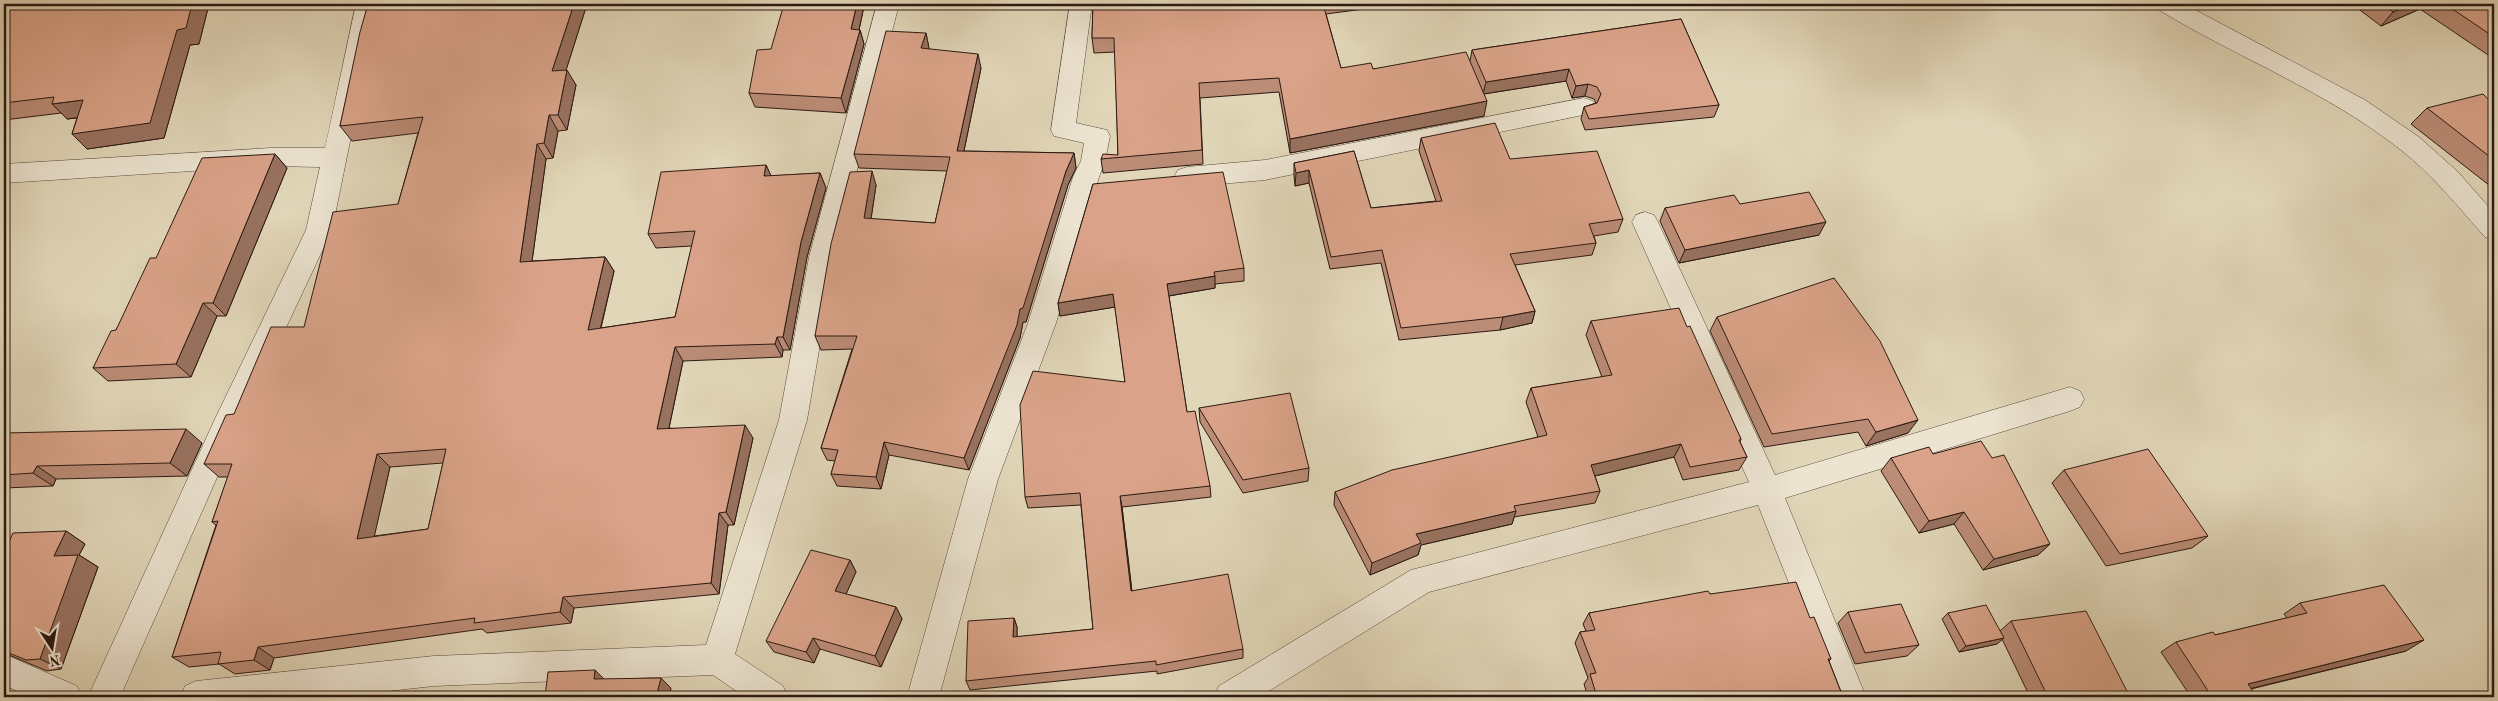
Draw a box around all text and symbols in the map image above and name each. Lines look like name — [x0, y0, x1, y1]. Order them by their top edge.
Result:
north arrow — [28, 624, 78, 674]
text: N — [48, 652, 61, 668]

